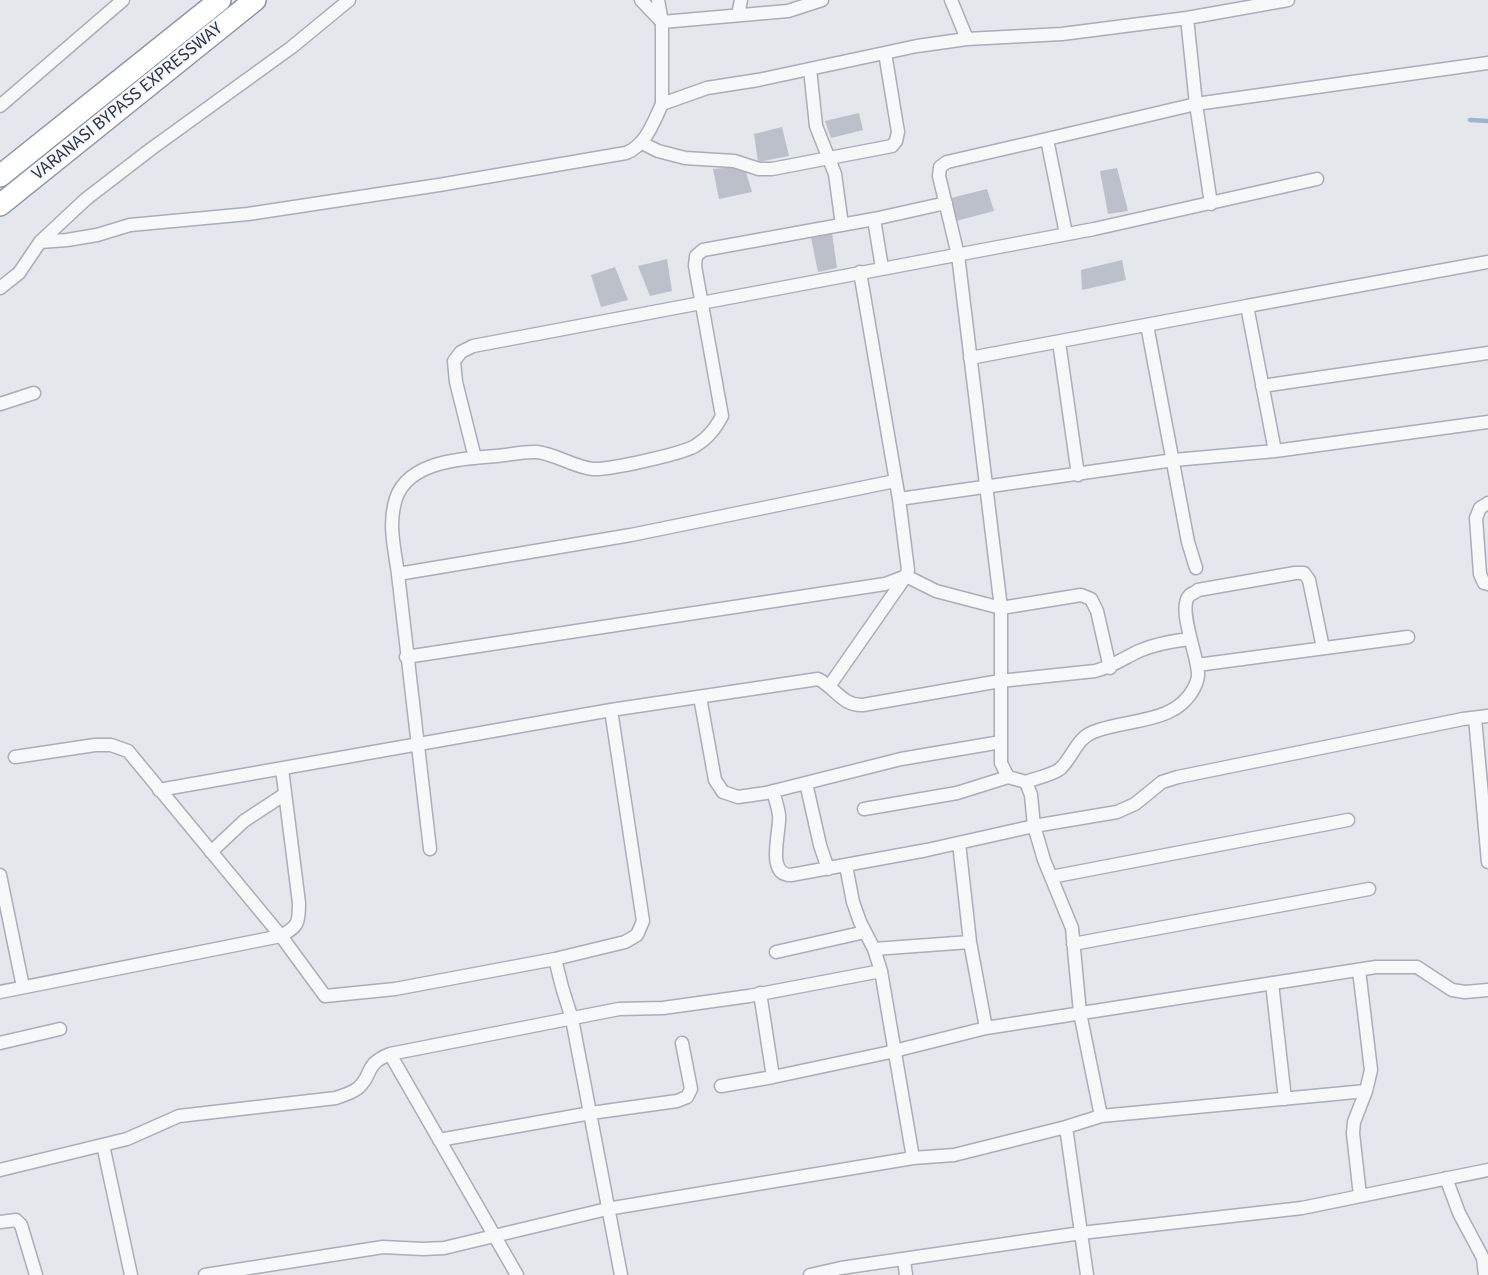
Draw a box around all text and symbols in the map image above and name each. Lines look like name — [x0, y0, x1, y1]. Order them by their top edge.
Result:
street label: VARANASI BYPASS EXPRESSWAY — [28, 19, 228, 185]

